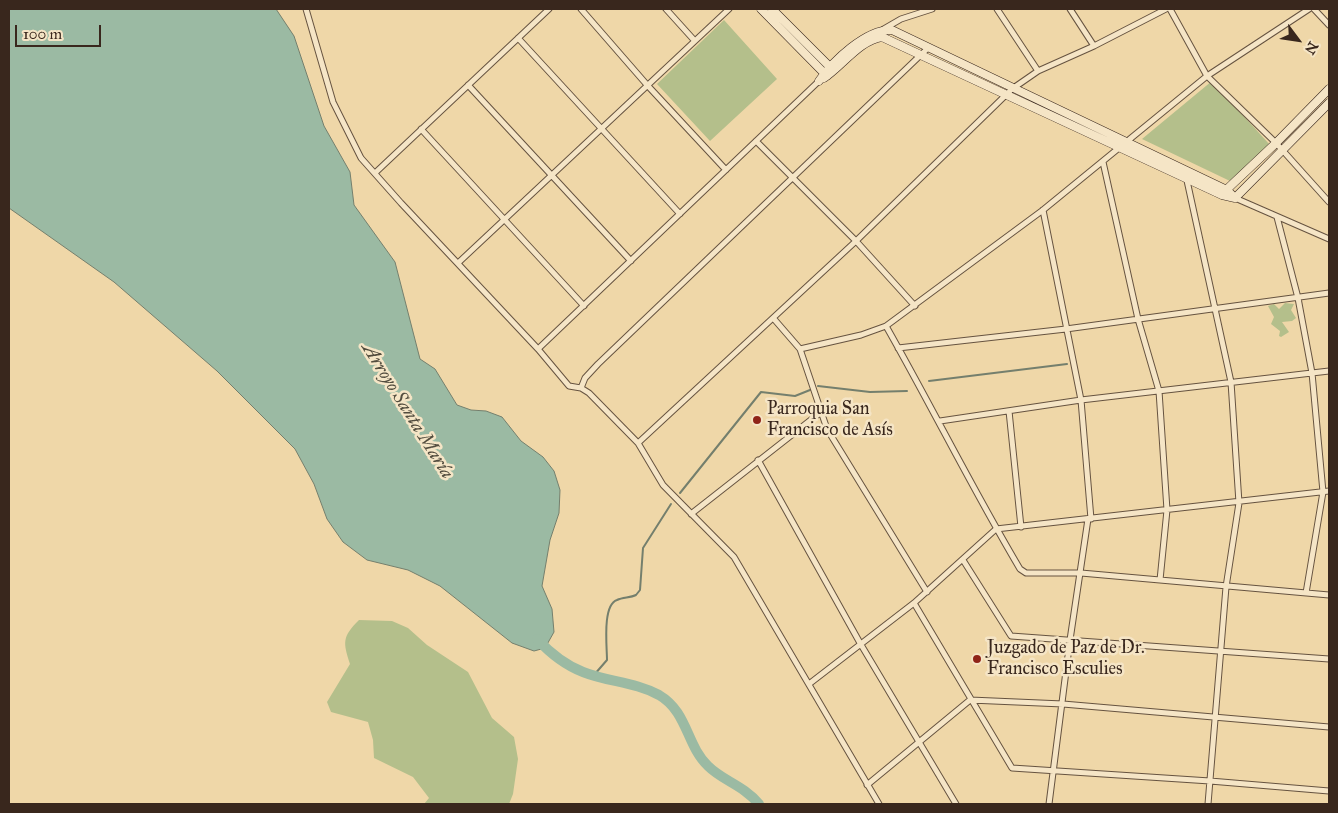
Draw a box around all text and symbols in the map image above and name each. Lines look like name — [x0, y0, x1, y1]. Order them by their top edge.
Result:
scale bar — [18, 15, 104, 47]
north arrow — [1273, 15, 1323, 65]
text: 100 m — [23, 25, 62, 43]
text: N — [1301, 39, 1322, 57]
water label: Arroyo Santa María — [356, 339, 458, 483]
place label: Parroquia San Francisco de Asís — [767, 399, 893, 442]
marker: Parroquia San Francisco de Asís — [751, 414, 763, 426]
place label: Juzgado de Paz de Dr. Francisco Esculies — [987, 638, 1145, 681]
marker: Juzgado de Paz de Dr. Francisco Esculies — [971, 653, 983, 665]

